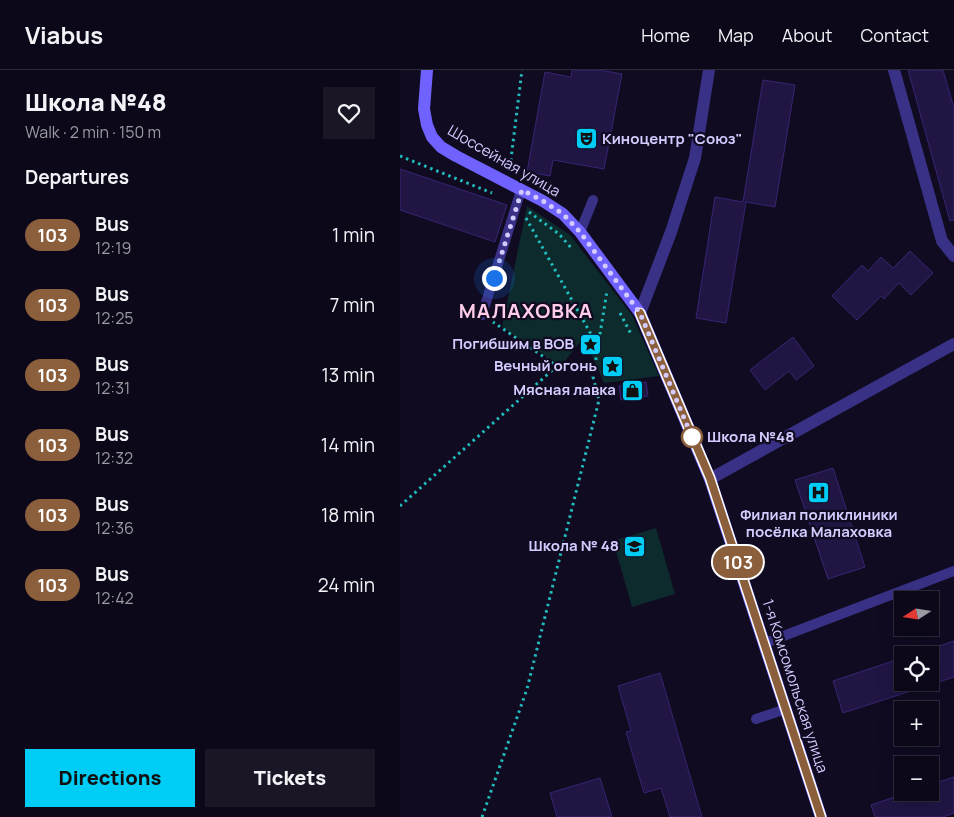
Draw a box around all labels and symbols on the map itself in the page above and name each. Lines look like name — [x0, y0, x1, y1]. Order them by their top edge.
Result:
street label: Шоссейная улица — [444, 120, 564, 201]
theatre icon: Киноцентр "Союз" — [574, 127, 598, 151]
place label: Киноцентр "Союз" — [602, 128, 742, 149]
your location — [482, 266, 507, 291]
district label: МАЛАХОВКА — [459, 297, 593, 324]
place icon: Погибшим в ВОВ — [578, 332, 602, 356]
place label: Погибшим в ВОВ — [452, 333, 575, 354]
place icon: Вечный огонь — [601, 354, 625, 378]
place label: Вечный огонь — [494, 355, 597, 376]
shop icon: Мясная лавка — [620, 378, 644, 402]
place label: Мясная лавка — [513, 379, 616, 400]
marker: Школа №48 — [681, 426, 703, 448]
place label: Школа №48 — [707, 426, 794, 447]
hospital icon: Филиал поликлиники посёлка Малаховка — [807, 480, 831, 504]
place label: Филиал поликлиники посёлка Малаховка — [740, 504, 898, 542]
school or university icon: Школа № 48 — [623, 534, 647, 558]
place label: Школа № 48 — [529, 535, 619, 556]
line badge: 103 — [709, 546, 767, 578]
north arrow — [894, 591, 939, 636]
street label: 1-я Комсомольская улица — [757, 596, 834, 775]

